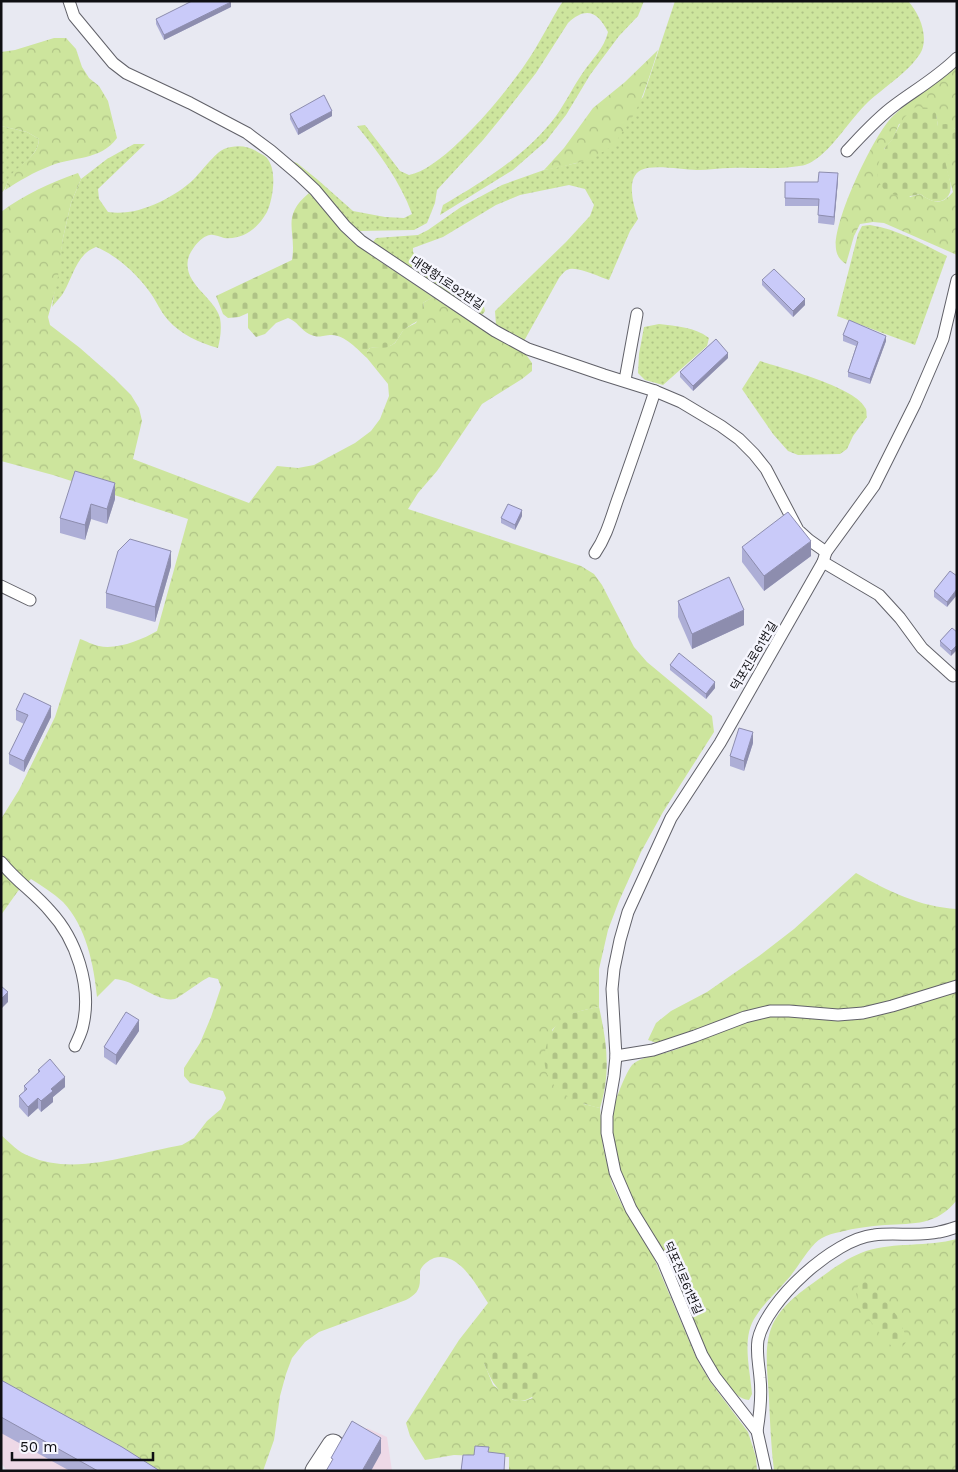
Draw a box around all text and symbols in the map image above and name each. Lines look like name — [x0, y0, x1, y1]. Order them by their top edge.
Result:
street label: 대명항1로92번길 — [408, 253, 486, 313]
street label: 덕포진로61번길 — [728, 619, 780, 693]
street label: 덕포진로61번길 — [661, 1239, 705, 1317]
scale bar — [12, 1430, 154, 1462]
text: 50 m — [20, 1438, 57, 1456]

